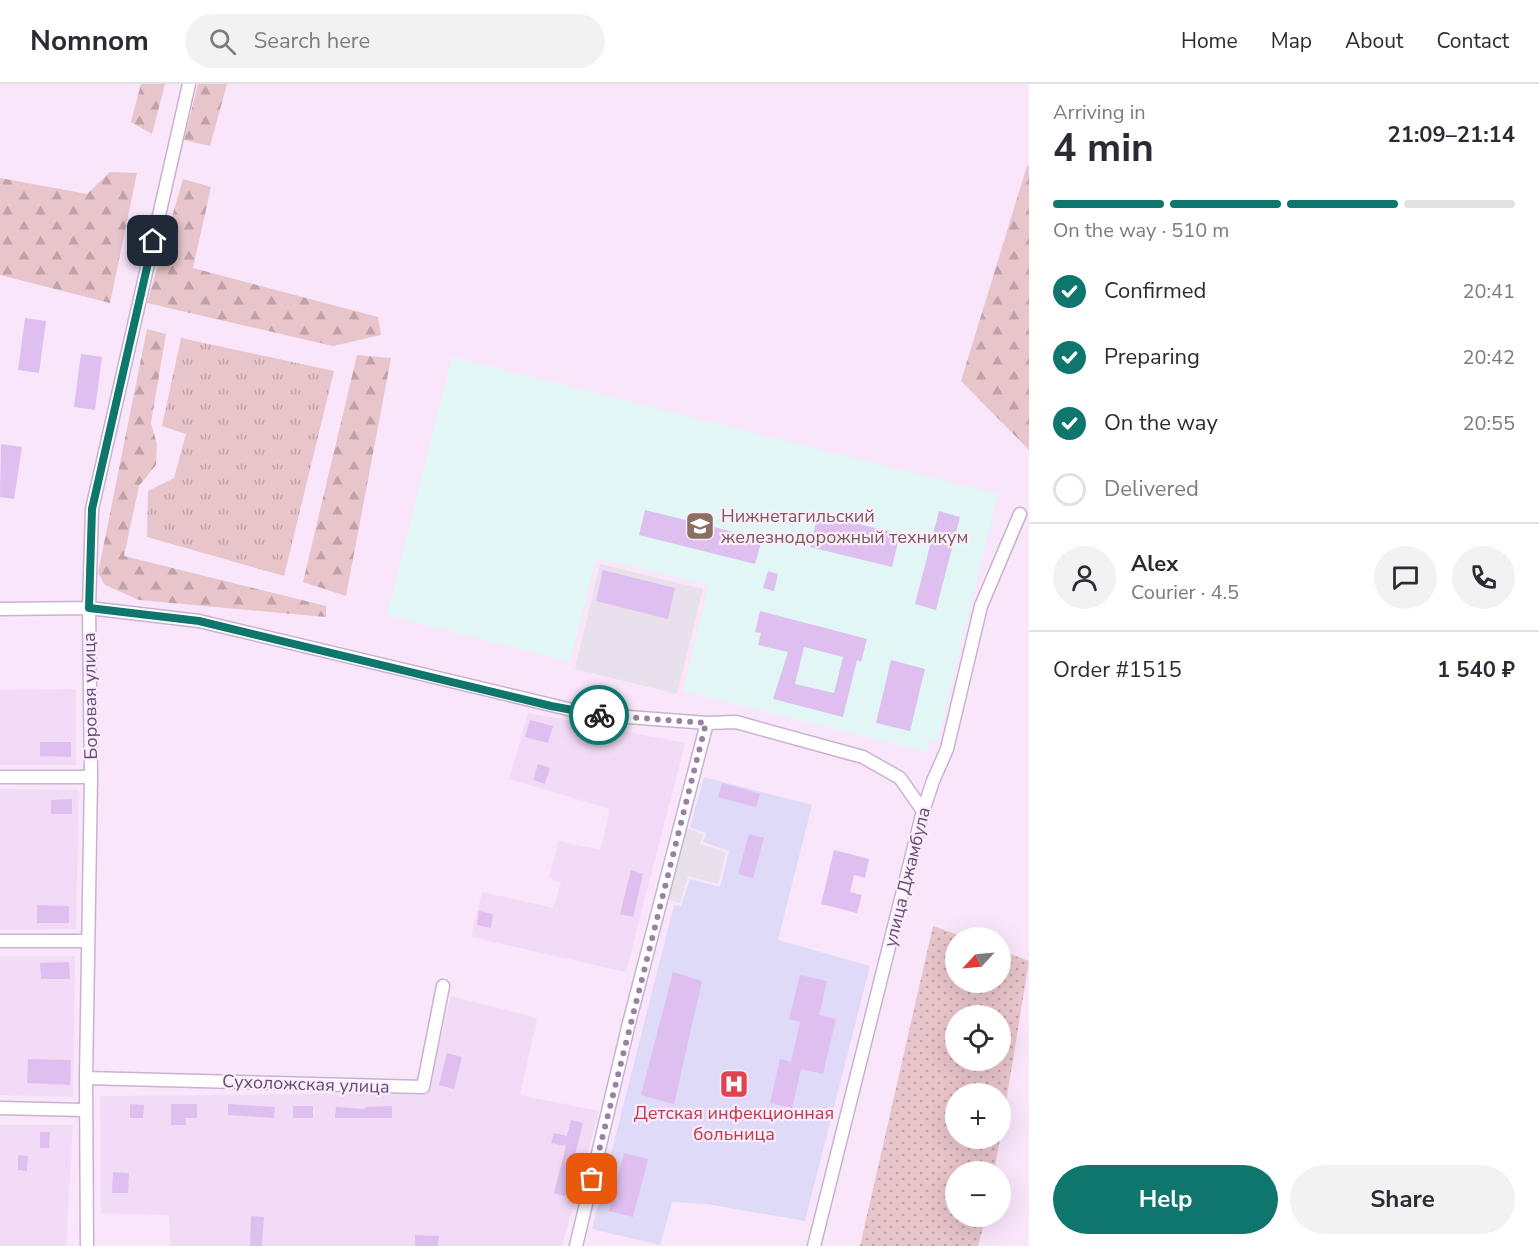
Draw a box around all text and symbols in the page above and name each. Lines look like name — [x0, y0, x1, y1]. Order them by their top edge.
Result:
search box — [185, 14, 605, 68]
text: Nomnom — [30, 22, 149, 60]
icon: search — [206, 25, 239, 58]
text: Search here — [254, 26, 370, 56]
text: Home — [1181, 27, 1238, 55]
text: Map — [1271, 27, 1312, 55]
text: About — [1345, 27, 1403, 55]
text: Contact — [1436, 27, 1509, 55]
text: Arriving in — [1053, 99, 1146, 126]
text: 21:09–21:14 — [1387, 120, 1515, 150]
text: 4 min — [1053, 122, 1154, 175]
pin — [127, 215, 178, 266]
text: On the way · 510 m — [1053, 217, 1229, 244]
icon: home — [136, 224, 169, 257]
icon: check — [1053, 275, 1086, 308]
text: Confirmed — [1104, 276, 1206, 306]
text: 20:41 — [1462, 278, 1515, 305]
icon: check — [1053, 341, 1086, 374]
text: Preparing — [1104, 342, 1200, 372]
text: 20:42 — [1462, 344, 1515, 371]
icon: check — [1053, 407, 1086, 440]
text: On the way — [1104, 408, 1218, 438]
text: 20:55 — [1462, 410, 1515, 437]
text: Delivered — [1104, 474, 1199, 504]
place label: Нижнетагильский железнодорожный техникум — [721, 504, 968, 549]
school or university icon: Нижнетагильский железнодорожный техникум — [684, 510, 716, 542]
button: person — [1053, 546, 1116, 609]
button: chat — [1374, 546, 1437, 609]
button: phone — [1452, 546, 1515, 609]
text: Alex — [1131, 549, 1178, 579]
text: Courier · 4.5 — [1131, 579, 1239, 606]
street label: Боровая улица — [77, 632, 103, 760]
text: Order #1515 — [1053, 655, 1182, 685]
text: 1 540 ₽ — [1437, 655, 1515, 685]
courier — [569, 685, 629, 745]
icon: bike — [583, 699, 616, 732]
street label: улица Джамбула — [878, 804, 936, 950]
north arrow — [945, 927, 1011, 993]
map controls — [945, 927, 1011, 1227]
button: locate — [945, 1005, 1011, 1071]
hospital icon: Детская инфекционная больница — [718, 1068, 750, 1100]
street label: Сухоложская улица — [222, 1069, 390, 1099]
button: + — [945, 1083, 1011, 1149]
place label: Детская инфекционная больница — [634, 1101, 834, 1146]
pin — [566, 1153, 617, 1204]
button: − — [945, 1161, 1011, 1227]
icon: bag — [575, 1162, 608, 1195]
button: Help — [1053, 1165, 1278, 1234]
button: Share — [1290, 1165, 1515, 1234]

